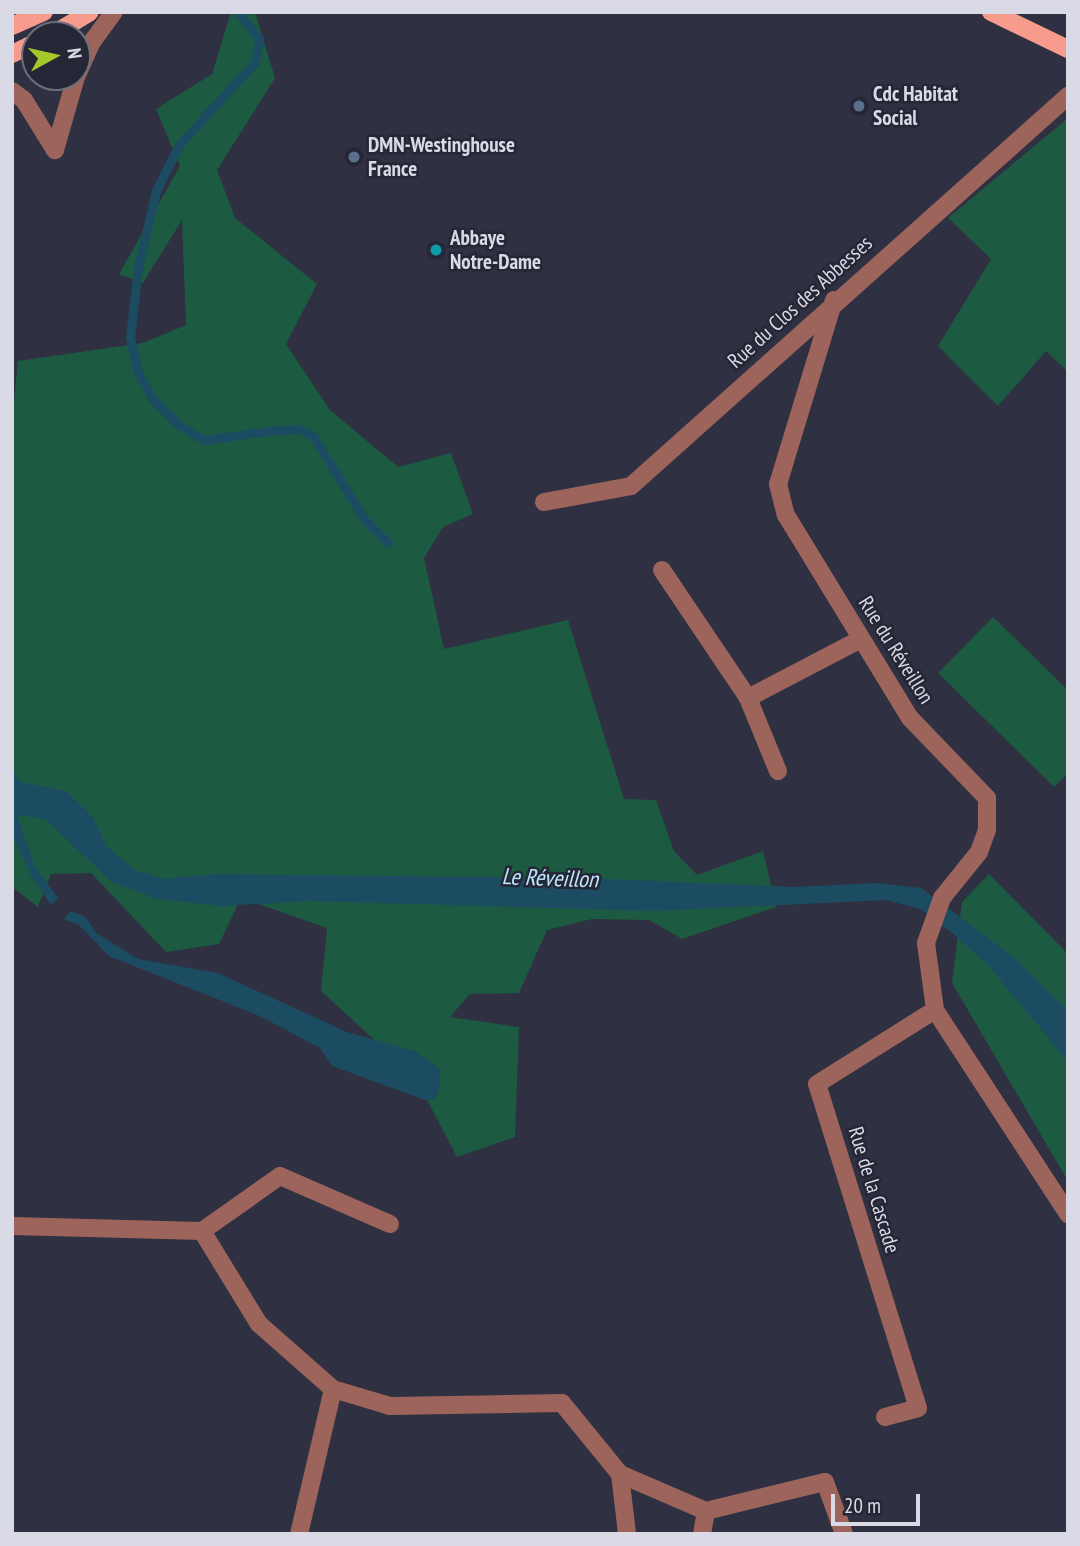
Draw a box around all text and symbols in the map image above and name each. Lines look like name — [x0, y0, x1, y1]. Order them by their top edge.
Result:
north arrow — [21, 21, 91, 91]
text: N — [62, 47, 87, 60]
place label: Cdc Habitat Social — [873, 81, 958, 131]
marker: Cdc Habitat Social — [851, 98, 867, 114]
place label: DMN-Westinghouse France — [368, 132, 515, 182]
marker: DMN-Westinghouse France — [346, 149, 362, 165]
place label: Abbaye Notre-Dame — [450, 225, 541, 275]
street label: Rue du Clos des Abbesses — [722, 230, 878, 374]
marker: Abbaye Notre-Dame — [428, 242, 444, 258]
street label: Rue du Réveillon — [853, 592, 939, 708]
water label: Le Réveillon — [501, 863, 599, 893]
street label: Rue de la Cascade — [843, 1124, 905, 1256]
scale bar — [835, 1480, 924, 1524]
text: 20 m — [844, 1492, 881, 1519]

